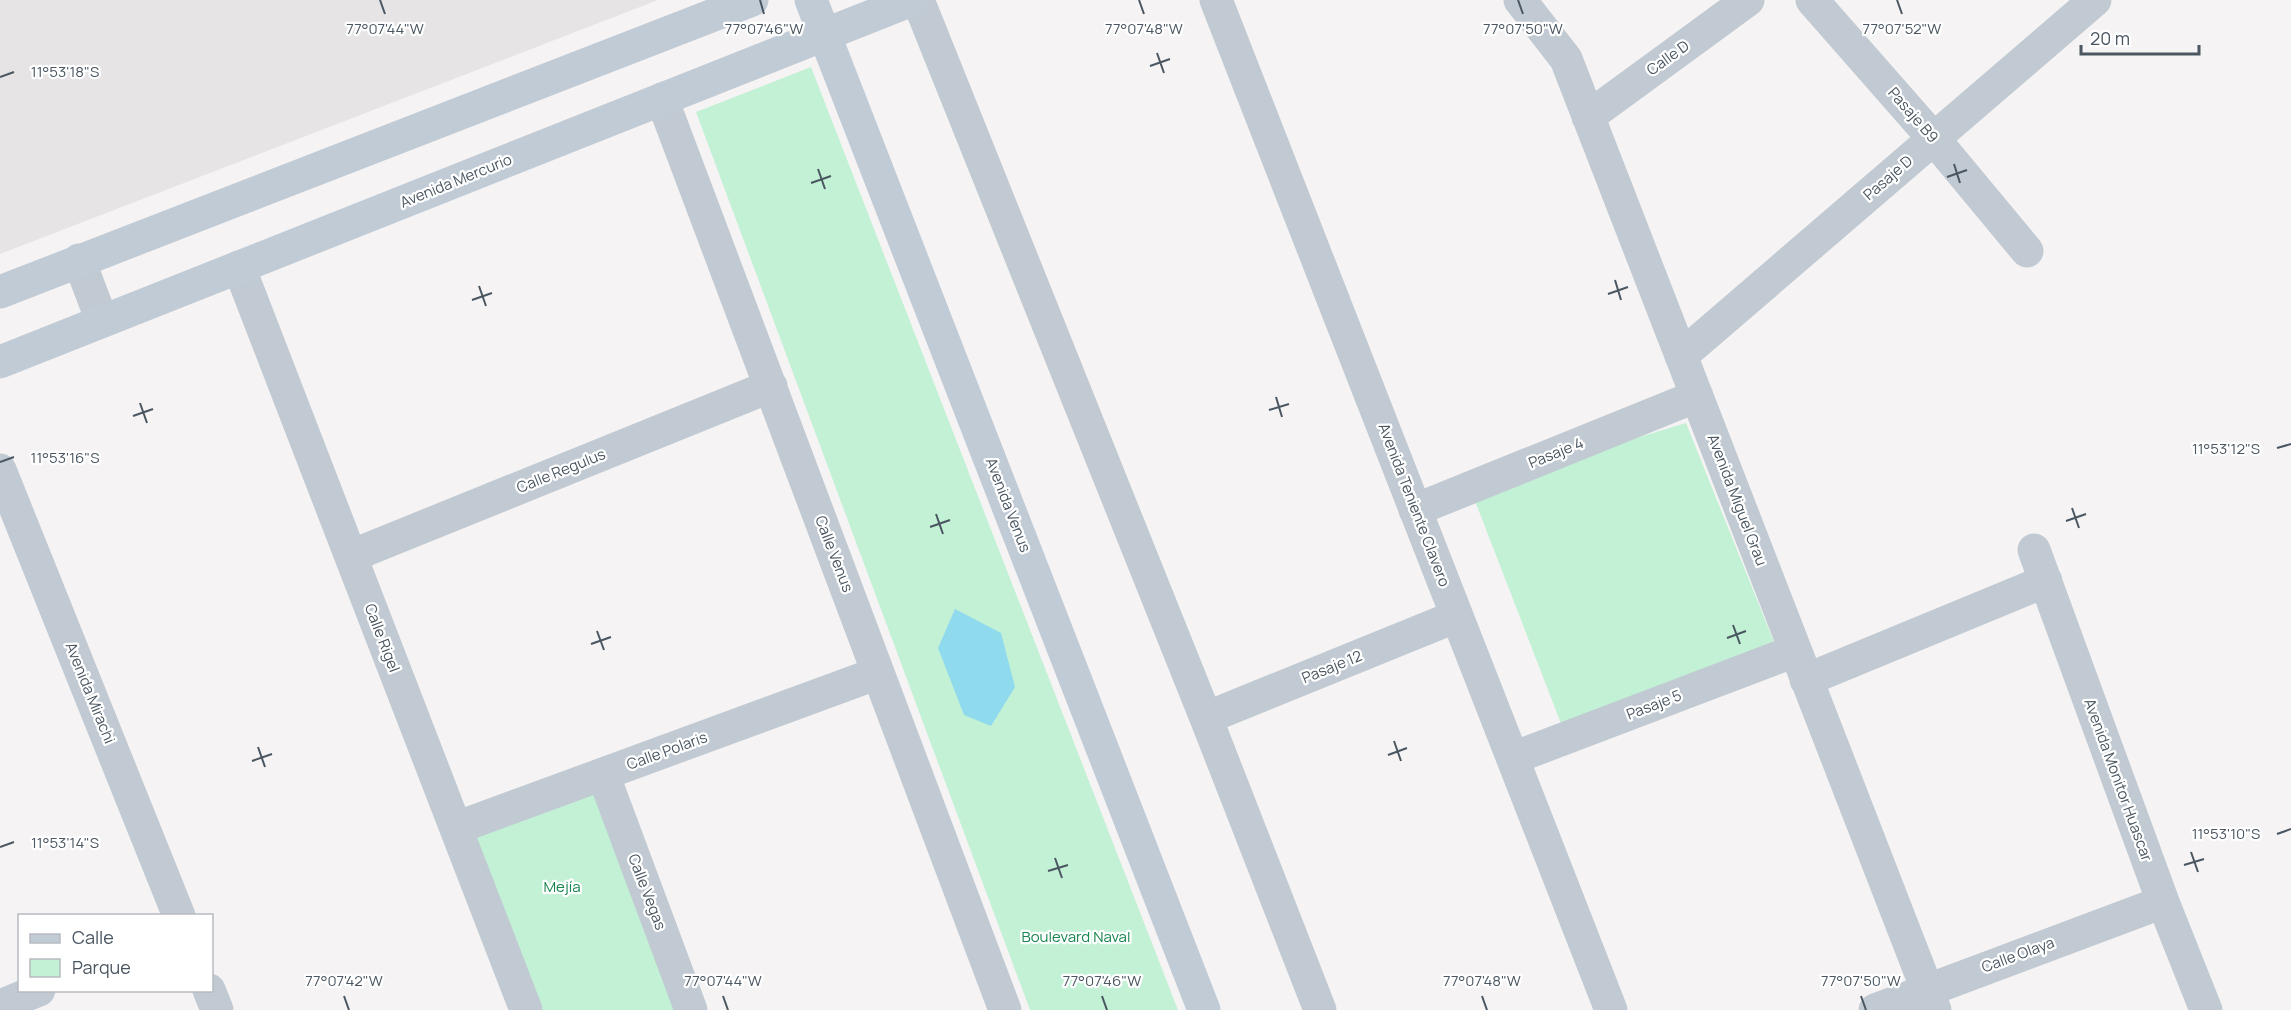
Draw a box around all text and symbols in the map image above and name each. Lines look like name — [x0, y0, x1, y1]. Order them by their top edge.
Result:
text: 77°07'44"W — [346, 18, 424, 39]
text: 77°07'46"W — [725, 18, 803, 39]
text: 77°07'48"W — [1105, 18, 1183, 39]
text: 77°07'50"W — [1483, 18, 1563, 39]
text: 77°07'52"W — [1863, 18, 1941, 39]
scale bar — [2081, 18, 2200, 56]
text: 20 m — [2090, 26, 2130, 50]
street label: Calle D — [1642, 35, 1693, 80]
text: 11°53'18"S — [31, 61, 99, 82]
street label: Pasaje B9 — [1883, 82, 1943, 147]
street label: Avenida Mercurio — [397, 148, 515, 213]
street label: Pasaje D — [1859, 150, 1917, 205]
street label: Avenida Teniente Clavero — [1374, 420, 1455, 590]
street label: Avenida Miguel Grau — [1703, 431, 1772, 569]
street label: Pasaje 4 — [1525, 432, 1587, 473]
text: 11°53'12"S — [2192, 438, 2260, 459]
street label: Calle Regulus — [513, 443, 609, 498]
text: 11°53'16"S — [31, 447, 99, 468]
street label: Avenida Venus — [981, 454, 1036, 555]
street label: Calle Venus — [810, 513, 859, 595]
street label: Calle Rigel — [360, 600, 405, 675]
street label: Avenida Mirachi — [61, 639, 120, 747]
street label: Pasaje 12 — [1299, 645, 1365, 688]
street label: Pasaje 5 — [1623, 684, 1684, 725]
street label: Avenida Monitor Huascar — [2079, 696, 2158, 865]
street label: Calle Polaris — [624, 726, 710, 775]
text: 11°53'10"S — [2192, 823, 2260, 844]
text: 11°53'14"S — [31, 832, 99, 853]
street label: Calle Vegas — [623, 851, 672, 933]
park label: Mejía — [544, 876, 580, 897]
legend — [18, 914, 213, 992]
text: Calle — [72, 925, 114, 949]
park label: Boulevard Naval — [1022, 926, 1130, 947]
street label: Calle Olaya — [1979, 932, 2057, 977]
text: Parque — [72, 955, 131, 979]
text: 77°07'42"W — [305, 970, 383, 991]
text: 77°07'44"W — [684, 970, 762, 991]
text: 77°07'46"W — [1063, 970, 1141, 991]
text: 77°07'48"W — [1443, 970, 1521, 991]
text: 77°07'50"W — [1821, 970, 1901, 991]

